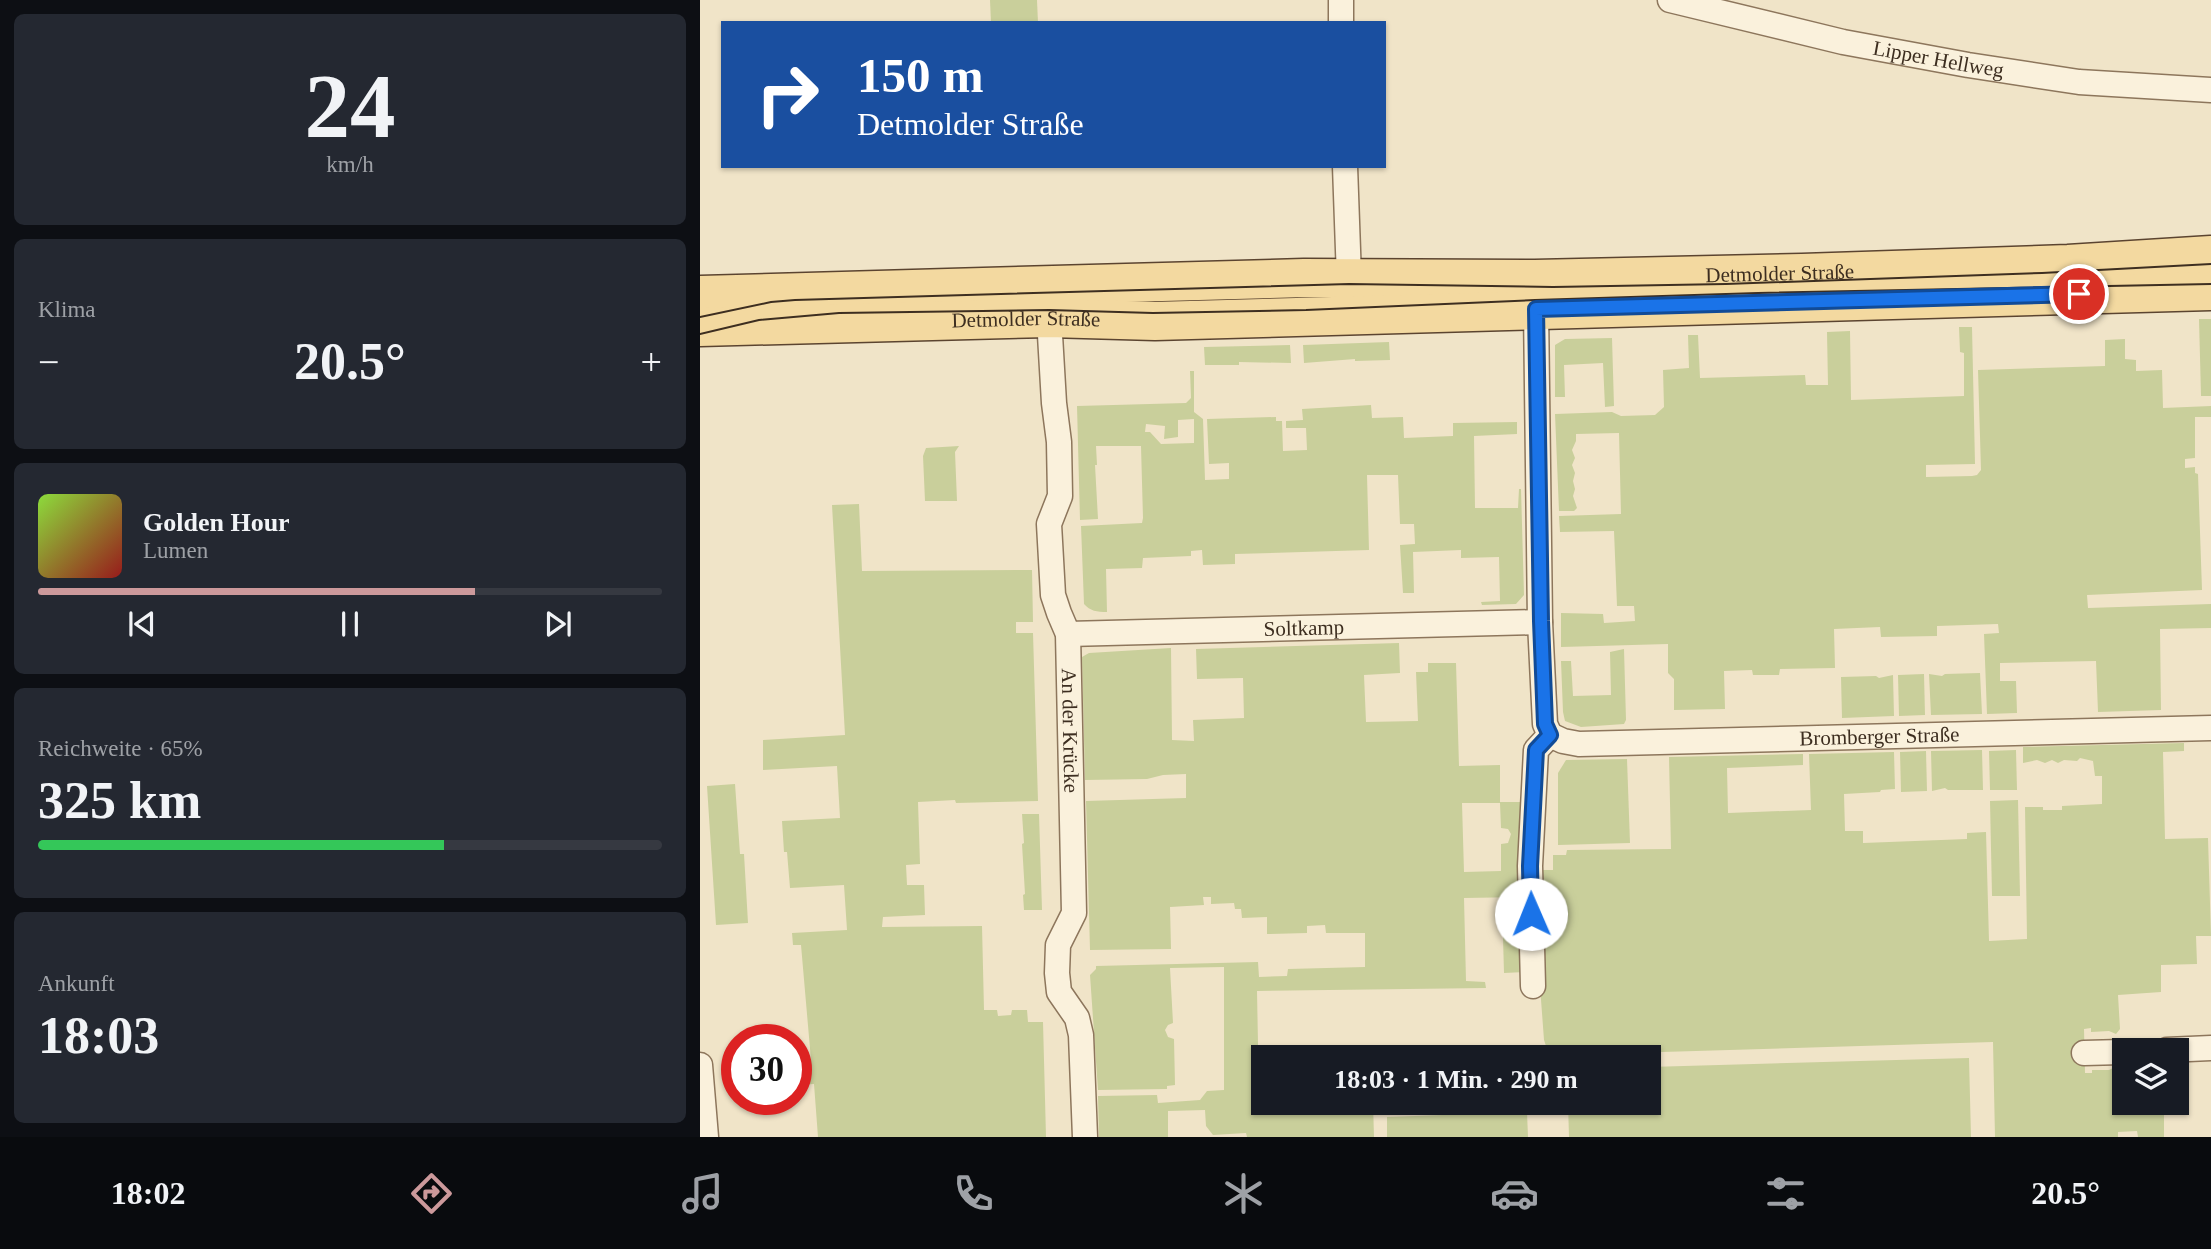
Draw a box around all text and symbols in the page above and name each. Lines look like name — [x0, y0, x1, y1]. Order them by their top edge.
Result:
street label: Lipper Hellweg — [1871, 36, 2006, 82]
text: 150 m — [857, 48, 984, 103]
icon: right — [742, 49, 833, 140]
text: 24 — [305, 56, 396, 157]
text: Detmolder Straße — [857, 106, 1084, 142]
text: km/h — [326, 152, 374, 177]
street label: Detmolder Straße — [1705, 259, 1854, 287]
pin — [2049, 264, 2109, 324]
icon: arrive — [2060, 275, 2098, 313]
text: Klima — [38, 297, 96, 322]
street label: Detmolder Straße — [951, 306, 1101, 333]
text: 20.5° — [294, 333, 406, 390]
text: − — [38, 341, 59, 383]
text: + — [641, 341, 662, 383]
text: Golden Hour — [143, 508, 290, 537]
text: Lumen — [143, 538, 208, 563]
icon: previous — [123, 605, 161, 643]
icon: pause — [331, 605, 369, 643]
icon: next — [539, 605, 577, 643]
street label: Soltkamp — [1263, 615, 1344, 641]
street label: An der Krücke — [1057, 668, 1083, 793]
street label: Bromberger Straße — [1799, 722, 1960, 750]
text: Reichweite · 65% — [38, 736, 203, 761]
text: 325 km — [38, 772, 201, 829]
position arrow — [1494, 877, 1568, 951]
text: Ankunft — [38, 971, 115, 996]
text: 18:03 — [38, 1007, 159, 1064]
speed limit sign: 30 — [721, 1024, 812, 1115]
map controls — [2112, 1038, 2189, 1115]
button: layers — [2112, 1038, 2189, 1115]
text: 18:03 · 1 Min. · 290 m — [1334, 1065, 1578, 1094]
icon: directions — [407, 1169, 456, 1218]
icon: music — [678, 1169, 727, 1218]
icon: phone — [949, 1169, 998, 1218]
icon: climate — [1219, 1169, 1268, 1218]
icon: car — [1490, 1169, 1539, 1218]
icon: filters — [1761, 1169, 1810, 1218]
text: 18:02 — [111, 1175, 186, 1211]
text: 20.5° — [2031, 1175, 2100, 1211]

